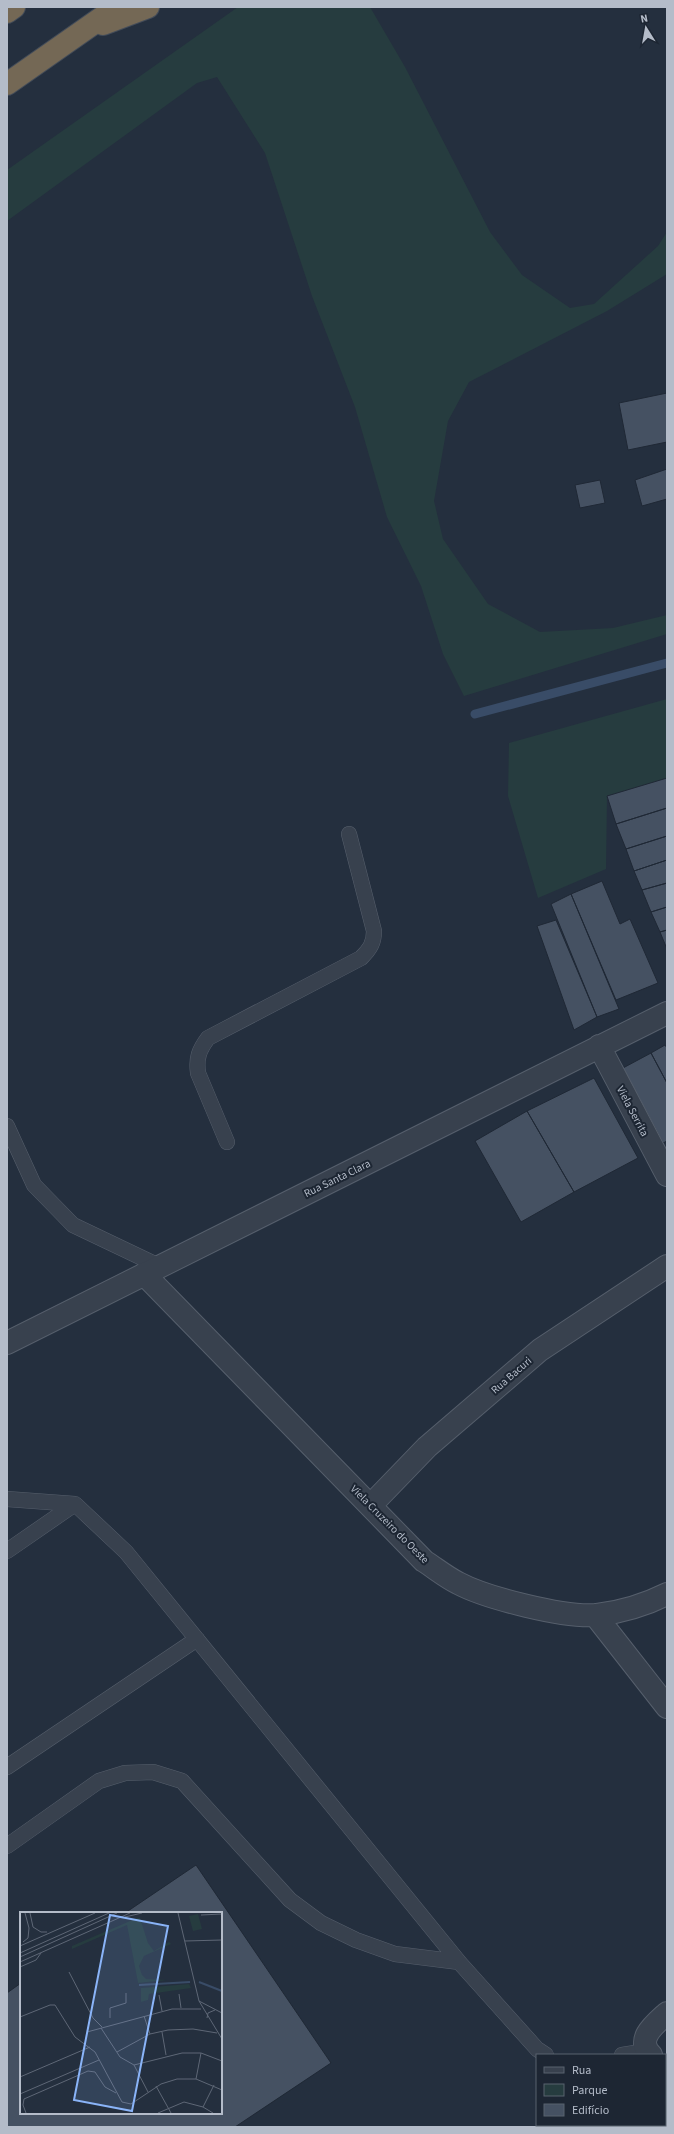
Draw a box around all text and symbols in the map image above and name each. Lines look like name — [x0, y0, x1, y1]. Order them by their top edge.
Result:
north arrow — [626, 8, 666, 48]
text: N — [639, 11, 649, 27]
street label: Viela Serrita — [613, 1083, 652, 1139]
street label: Rua Santa Clara — [301, 1156, 373, 1201]
street label: Rua Bacuri — [488, 1353, 535, 1397]
street label: Viela Cruzeiro do Oeste — [347, 1482, 433, 1567]
inset map — [20, 1912, 222, 2114]
legend — [536, 2054, 666, 2126]
text: Rua — [572, 2062, 591, 2079]
text: Parque — [572, 2082, 608, 2099]
text: Edifício — [572, 2102, 609, 2119]

